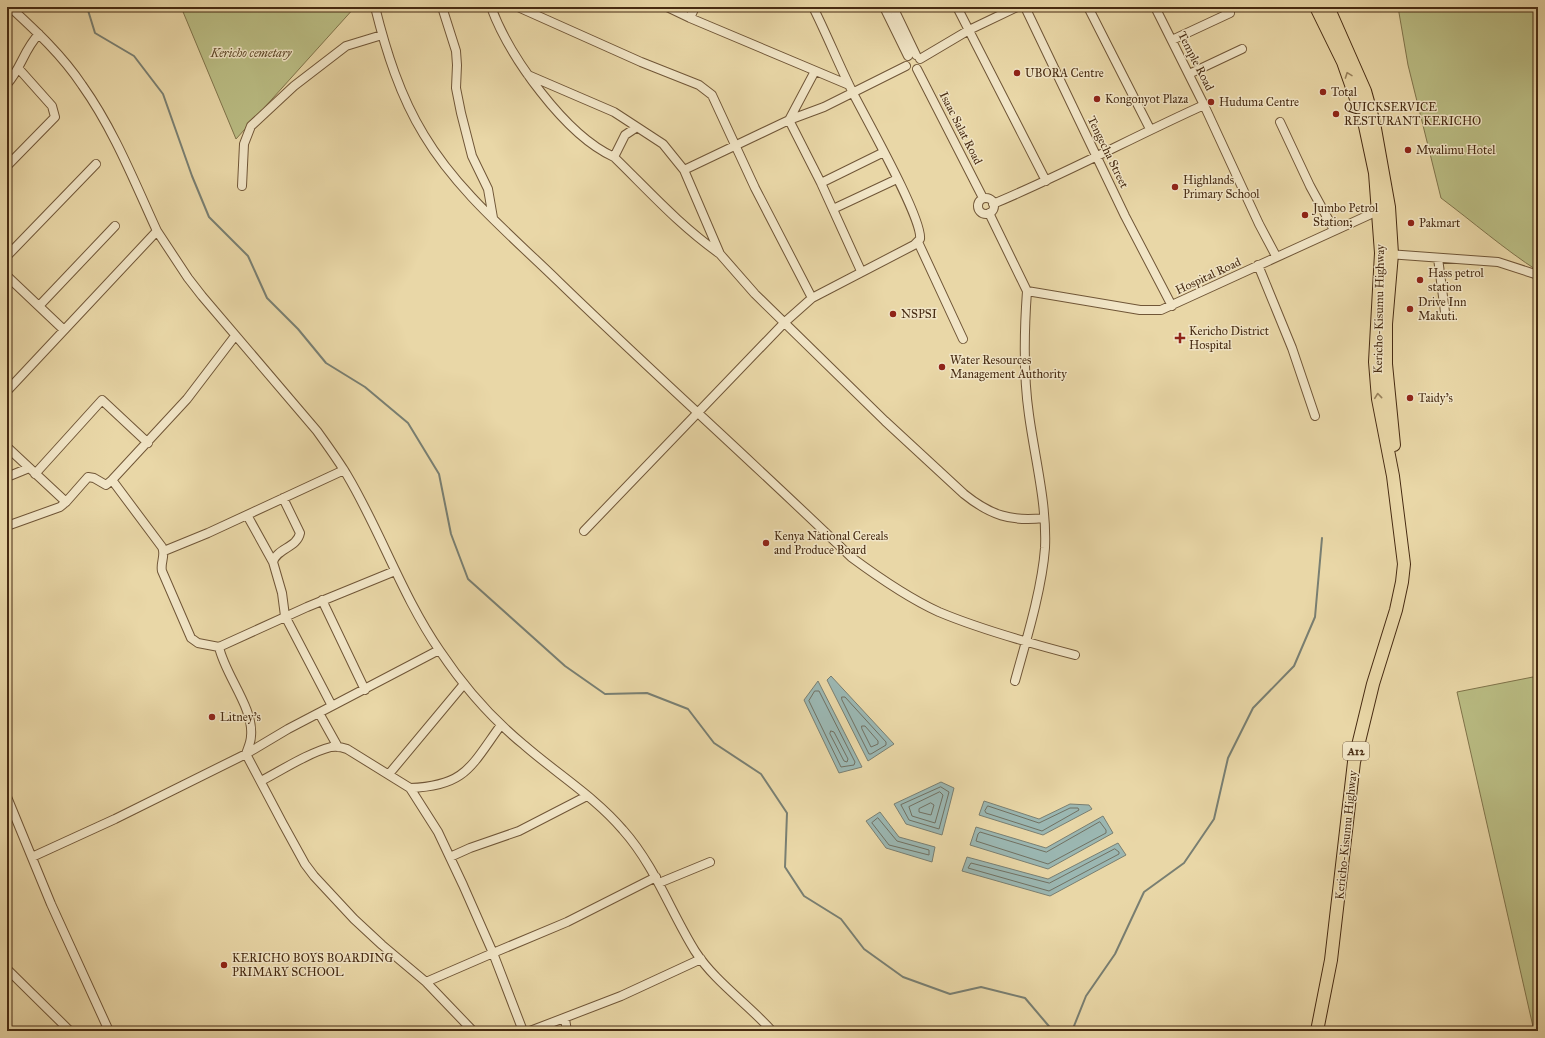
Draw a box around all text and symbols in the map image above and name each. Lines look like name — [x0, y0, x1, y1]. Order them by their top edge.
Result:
street label: Temple Road — [1175, 29, 1217, 93]
park label: Kericho cemetary — [210, 46, 292, 60]
place label: UBORA Centre — [1025, 66, 1104, 80]
marker: UBORA Centre — [1012, 68, 1022, 78]
one-way arrow — [1344, 71, 1352, 78]
place label: Total — [1331, 85, 1358, 99]
marker: Total — [1318, 87, 1328, 97]
street label: Isaac Salat Road — [937, 89, 985, 167]
place label: Kongonyot Plaza — [1105, 92, 1189, 107]
marker: Kongonyot Plaza — [1092, 94, 1102, 104]
place label: Huduma Centre — [1219, 95, 1299, 109]
marker: Huduma Centre — [1206, 97, 1216, 107]
place label: QUICKSERVICE RESTURANT KERICHO — [1344, 100, 1481, 128]
marker: QUICKSERVICE RESTURANT KERICHO — [1331, 109, 1341, 119]
street label: Tengecha Street — [1084, 114, 1132, 191]
place label: Mwalimu Hotel — [1416, 143, 1496, 157]
marker: Mwalimu Hotel — [1403, 145, 1413, 155]
place label: Highlands Primary School — [1183, 173, 1260, 201]
marker: Highlands Primary School — [1170, 182, 1180, 192]
place label: Jumbo Petrol Station; — [1311, 201, 1379, 229]
marker: Jumbo Petrol Station; — [1300, 210, 1310, 220]
place label: Pakmart — [1419, 216, 1461, 230]
marker: Pakmart — [1406, 218, 1416, 228]
street label: Kericho-Kisumu Highway — [1371, 244, 1388, 374]
street label: Hospital Road — [1173, 255, 1243, 297]
place label: Hass petrol station — [1428, 266, 1485, 294]
marker: Hass petrol station — [1415, 275, 1425, 285]
place label: Drive Inn Makuti. — [1418, 295, 1467, 323]
marker: Drive Inn Makuti. — [1405, 304, 1415, 314]
place label: NSPSI — [901, 307, 937, 321]
marker: NSPSI — [888, 309, 898, 319]
place label: Kericho District Hospital — [1189, 324, 1270, 352]
marker: Kericho District Hospital — [1174, 332, 1186, 344]
place label: Water Resources Management Authority — [950, 353, 1067, 382]
marker: Water Resources Management Authority — [937, 362, 947, 372]
place label: Taidy's — [1418, 391, 1453, 405]
one-way arrow — [1374, 393, 1383, 399]
marker: Taidy's — [1405, 393, 1415, 403]
place label: Kenya National Cereals and Produce Board — [774, 529, 888, 557]
marker: Kenya National Cereals and Produce Board — [761, 538, 771, 548]
place label: Litney's — [220, 710, 261, 724]
marker: Litney's — [207, 712, 217, 722]
road number: A12 — [1343, 742, 1369, 760]
street label: Kericho-Kisumu Highway — [1332, 769, 1361, 900]
place label: KERICHO BOYS BOARDING PRIMARY SCHOOL — [232, 951, 394, 979]
marker: KERICHO BOYS BOARDING PRIMARY SCHOOL — [219, 960, 229, 970]

